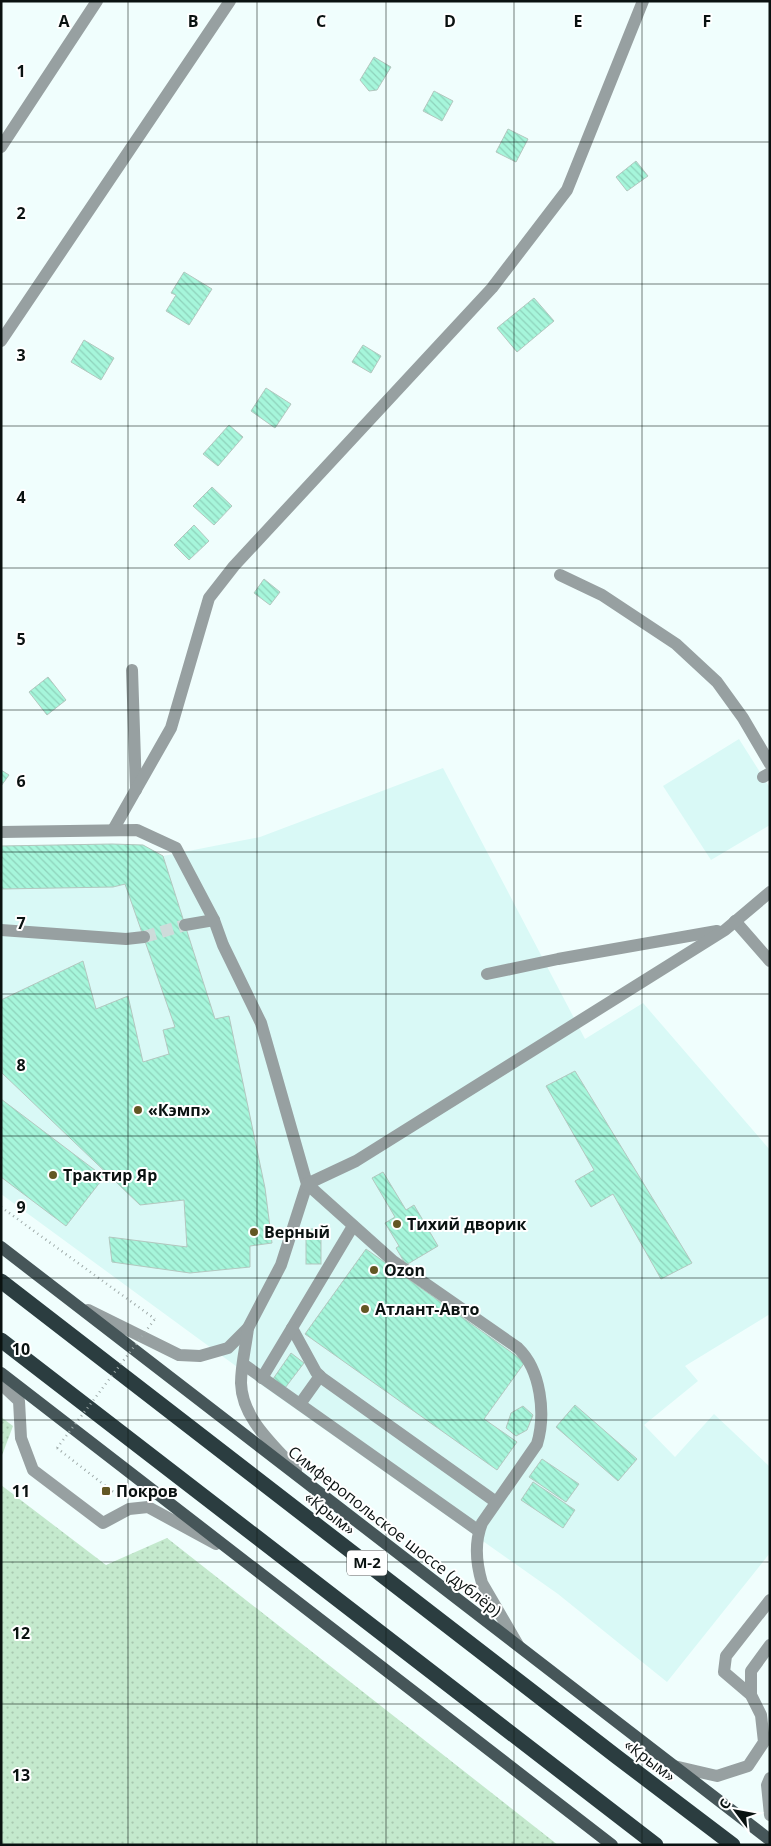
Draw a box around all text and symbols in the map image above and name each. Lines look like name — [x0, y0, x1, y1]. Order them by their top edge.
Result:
text: A — [58, 10, 70, 32]
text: B — [188, 10, 198, 32]
text: C — [316, 10, 326, 32]
text: D — [444, 10, 456, 32]
text: E — [574, 10, 583, 32]
text: F — [703, 10, 711, 32]
text: 1 — [16, 60, 26, 82]
text: 2 — [16, 202, 26, 224]
text: 3 — [16, 344, 26, 366]
text: 4 — [16, 486, 26, 508]
text: 5 — [16, 628, 26, 650]
text: 6 — [16, 770, 26, 792]
text: 7 — [16, 912, 26, 934]
text: 8 — [16, 1054, 26, 1076]
place label: «Кэмп» — [148, 1099, 211, 1121]
marker: «Кэмп» — [132, 1104, 144, 1116]
place label: Трактир Яр — [63, 1164, 157, 1186]
marker: Трактир Яр — [47, 1169, 59, 1181]
text: 9 — [16, 1196, 26, 1218]
place label: Тихий дворик — [407, 1213, 526, 1235]
marker: Тихий дворик — [391, 1218, 403, 1230]
place label: Верный — [264, 1221, 330, 1243]
marker: Верный — [248, 1226, 260, 1238]
place label: Ozon — [384, 1259, 425, 1281]
marker: Ozon — [368, 1264, 380, 1276]
place label: Атлант-Авто — [375, 1298, 479, 1320]
marker: Атлант-Авто — [359, 1303, 371, 1315]
text: 10 — [12, 1338, 30, 1360]
street label: Симферопольское шоссе (дублёр) — [284, 1441, 506, 1621]
text: 11 — [12, 1480, 30, 1502]
place label: Покров — [116, 1480, 178, 1502]
marker: Покров — [100, 1485, 112, 1497]
street label: «Крым» — [300, 1486, 360, 1540]
road number: М-2 — [347, 1550, 387, 1576]
text: 12 — [12, 1622, 30, 1644]
street label: «Крым» — [620, 1733, 680, 1787]
text: 13 — [12, 1764, 30, 1786]
north arrow — [711, 1786, 761, 1836]
text: С — [714, 1795, 735, 1813]

